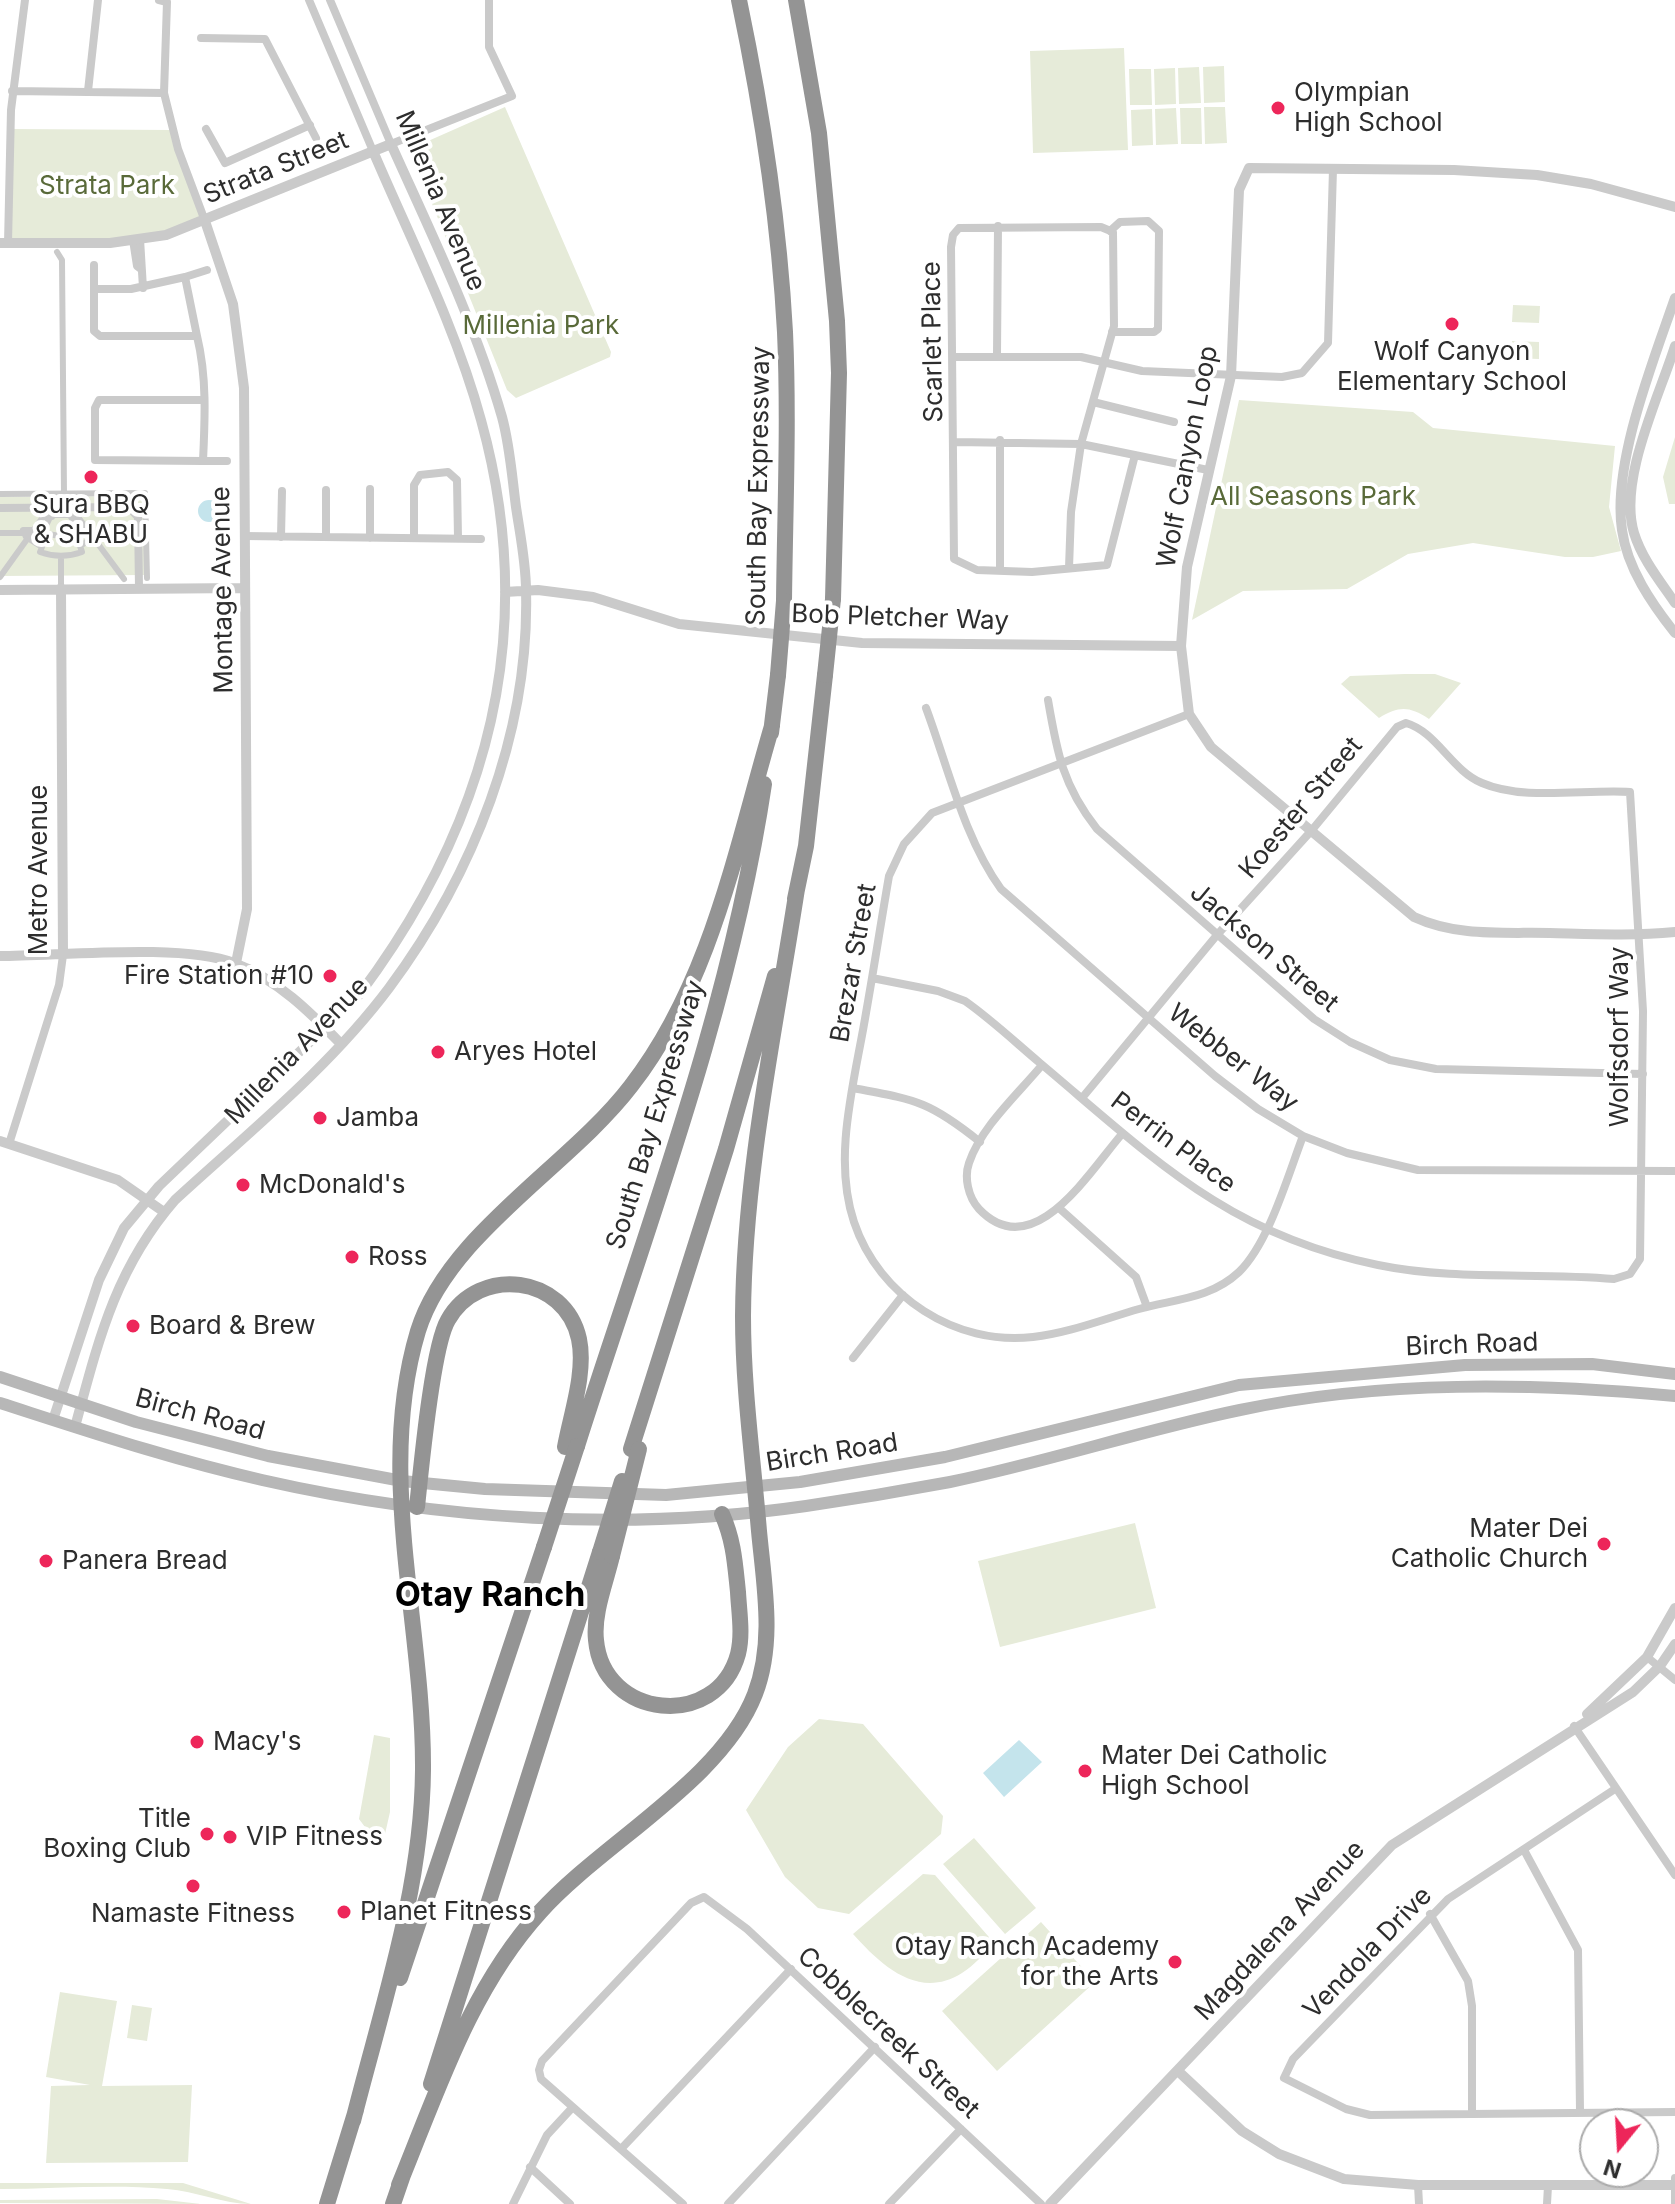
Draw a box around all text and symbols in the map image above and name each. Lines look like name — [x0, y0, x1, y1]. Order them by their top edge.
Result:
place label: Olympian High School — [1294, 77, 1443, 138]
marker: Olympian High School — [1269, 99, 1287, 117]
street label: Millenia Avenue — [388, 106, 492, 296]
street label: Strata Street — [199, 125, 353, 211]
park label: Strata Park — [39, 170, 175, 202]
street label: Scarlet Place — [916, 261, 950, 423]
park label: Millenia Park — [463, 310, 619, 342]
marker: Wolf Canyon Elementary School — [1443, 315, 1461, 333]
place label: Wolf Canyon Elementary School — [1337, 336, 1567, 398]
street label: Wolf Canyon Loop — [1151, 343, 1225, 571]
street label: South Bay Expressway — [741, 346, 777, 626]
marker: Sura BBQ & SHABU — [82, 468, 100, 486]
park label: All Seasons Park — [1210, 481, 1416, 513]
street label: Montage Avenue — [206, 486, 240, 694]
place label: Sura BBQ & SHABU — [32, 489, 150, 550]
street label: Bob Pletcher Way — [791, 599, 1009, 637]
street label: Koester Street — [1233, 731, 1369, 885]
street label: Metro Avenue — [23, 785, 55, 955]
street label: Jackson Street — [1184, 877, 1344, 1019]
street label: Brezar Street — [825, 881, 883, 1045]
street label: Wolfsdorf Way — [1604, 947, 1636, 1127]
place label: Fire Station #10 — [124, 960, 314, 992]
marker: Fire Station #10 — [321, 967, 339, 985]
street label: Millenia Avenue — [219, 971, 375, 1131]
street label: South Bay Expressway — [600, 977, 712, 1253]
street label: Webber Way — [1162, 997, 1304, 1119]
place label: Aryes Hotel — [454, 1036, 597, 1068]
marker: Aryes Hotel — [429, 1043, 447, 1061]
street label: Perrin Place — [1104, 1086, 1242, 1200]
place label: Jamba — [336, 1102, 419, 1134]
marker: Jamba — [311, 1109, 329, 1127]
place label: McDonald's — [259, 1169, 405, 1201]
marker: McDonald's — [234, 1176, 252, 1194]
place label: Ross — [368, 1241, 427, 1273]
marker: Ross — [343, 1248, 361, 1266]
place label: Board & Brew — [149, 1310, 315, 1342]
marker: Board & Brew — [124, 1317, 142, 1335]
street label: Birch Road — [1405, 1327, 1539, 1363]
street label: Birch Road — [132, 1383, 268, 1447]
street label: Birch Road — [764, 1427, 900, 1479]
place label: Mater Dei Catholic Church — [1391, 1513, 1588, 1574]
marker: Mater Dei Catholic Church — [1595, 1535, 1613, 1553]
place label: Panera Bread — [62, 1545, 228, 1577]
marker: Panera Bread — [37, 1552, 55, 1570]
district label: Otay Ranch — [395, 1576, 585, 1616]
place label: Macy's — [213, 1726, 302, 1758]
marker: Macy's — [188, 1733, 206, 1751]
place label: Mater Dei Catholic High School — [1101, 1740, 1328, 1802]
marker: Mater Dei Catholic High School — [1076, 1762, 1094, 1780]
place label: Title Boxing Club — [43, 1803, 191, 1864]
place label: VIP Fitness — [246, 1821, 383, 1853]
marker: Title Boxing Club — [198, 1825, 216, 1843]
marker: VIP Fitness — [221, 1828, 239, 1846]
street label: Magdalena Avenue — [1189, 1835, 1371, 2027]
marker: Namaste Fitness — [184, 1877, 202, 1895]
street label: Vendola Drive — [1297, 1881, 1439, 2025]
place label: Planet Fitness — [360, 1896, 532, 1928]
place label: Namaste Fitness — [91, 1898, 295, 1930]
marker: Planet Fitness — [335, 1903, 353, 1921]
place label: Otay Ranch Academy for the Arts — [895, 1931, 1159, 1992]
street label: Cobblecreek Street — [791, 1941, 985, 2125]
marker: Otay Ranch Academy for the Arts — [1166, 1953, 1184, 1971]
north arrow — [1579, 2108, 1659, 2188]
text: N — [1600, 2154, 1624, 2184]

